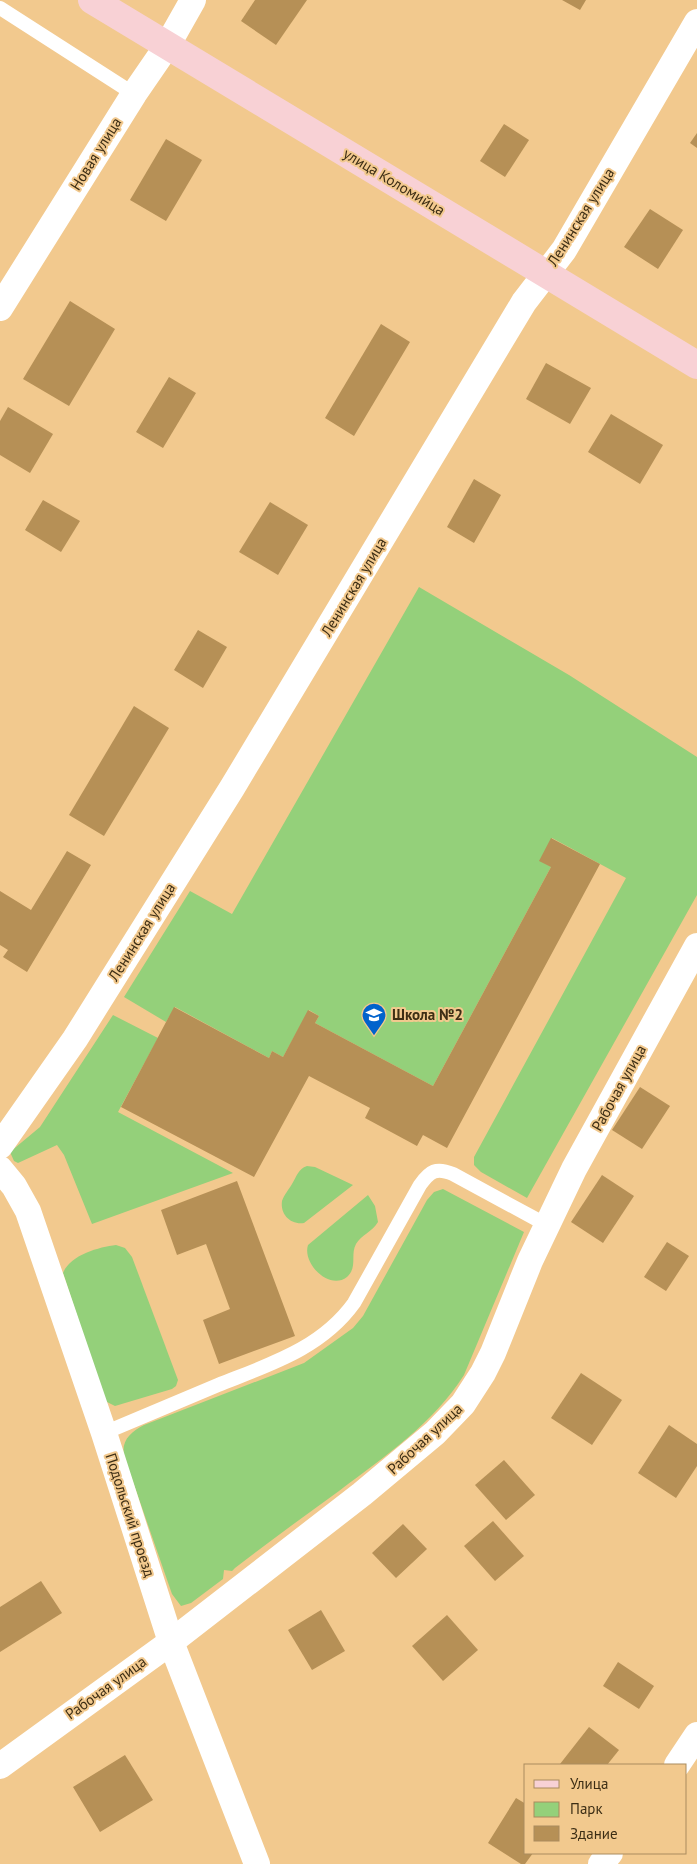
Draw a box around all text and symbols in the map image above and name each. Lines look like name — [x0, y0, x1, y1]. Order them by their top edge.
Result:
street label: Новая улица — [66, 114, 125, 194]
street label: улица Коломийца — [340, 144, 449, 219]
street label: Ленинская улица — [542, 164, 618, 270]
street label: Ленинская улица — [316, 534, 391, 641]
street label: Ленинская улица — [103, 879, 179, 985]
school or university icon: Школа №2 — [361, 1002, 387, 1036]
place label: Школа №2 — [392, 1005, 463, 1024]
street label: Рабочая улица — [587, 1041, 650, 1134]
street label: Рабочая улица — [383, 1399, 466, 1478]
street label: Подольский проезд — [101, 1451, 159, 1579]
street label: Рабочая улица — [61, 1652, 150, 1723]
legend — [524, 1764, 687, 1854]
text: Улица — [570, 1774, 608, 1793]
text: Парк — [570, 1799, 603, 1818]
text: Здание — [570, 1824, 618, 1843]

